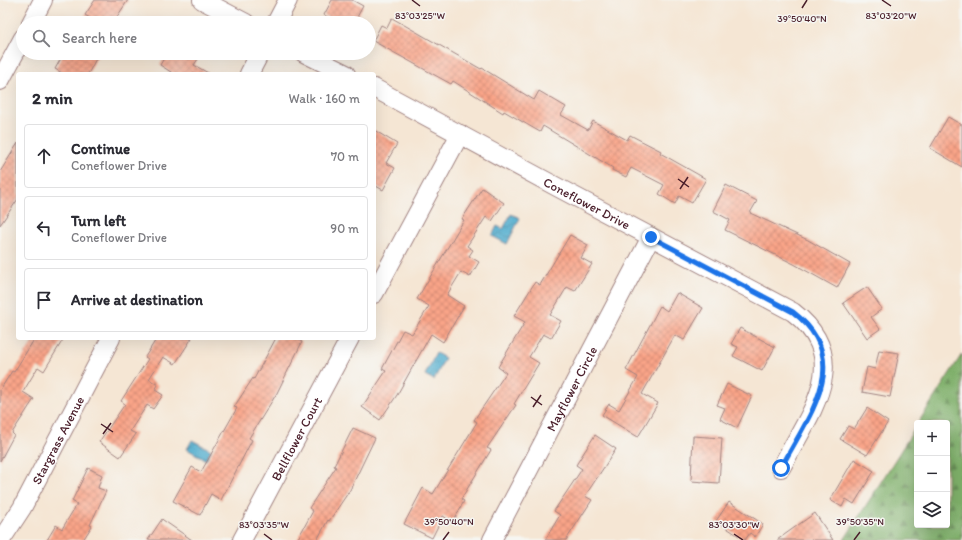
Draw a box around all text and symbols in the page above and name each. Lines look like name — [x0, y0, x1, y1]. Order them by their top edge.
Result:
text: 83°03'25"W — [395, 9, 445, 22]
text: 83°03'20"W — [866, 9, 917, 22]
text: 39°50'40"N — [777, 12, 827, 25]
search box — [16, 16, 376, 60]
icon: search — [30, 27, 52, 49]
text: Search here — [62, 29, 137, 47]
text: 2 min — [32, 88, 72, 108]
text: Walk · 160 m — [289, 91, 360, 106]
text: Continue — [71, 140, 130, 158]
icon: ahead — [33, 145, 55, 167]
text: 70 m — [331, 149, 359, 164]
text: Coneflower Drive — [71, 158, 167, 173]
street label: Coneflower Drive — [541, 174, 633, 232]
text: Turn left — [71, 212, 126, 230]
icon: left — [33, 217, 55, 239]
text: 90 m — [330, 221, 359, 236]
route end — [642, 228, 660, 246]
text: Coneflower Drive — [71, 230, 167, 245]
icon: arrive — [33, 289, 55, 311]
text: Arrive at destination — [71, 291, 203, 309]
street label: Mayflower Circle — [543, 343, 600, 434]
street label: Stargrass Avenue — [28, 393, 87, 487]
street label: Bellflower Court — [268, 394, 325, 483]
map controls — [914, 420, 950, 528]
button: + — [914, 420, 950, 456]
button: − — [914, 456, 950, 492]
route start — [772, 459, 790, 477]
button: layers — [914, 492, 950, 528]
text: 39°50'40"N — [424, 515, 474, 528]
text: 39°50'35"N — [836, 515, 884, 528]
text: 83°03'35"W — [239, 518, 290, 531]
text: 83°03'30"W — [708, 518, 760, 531]

